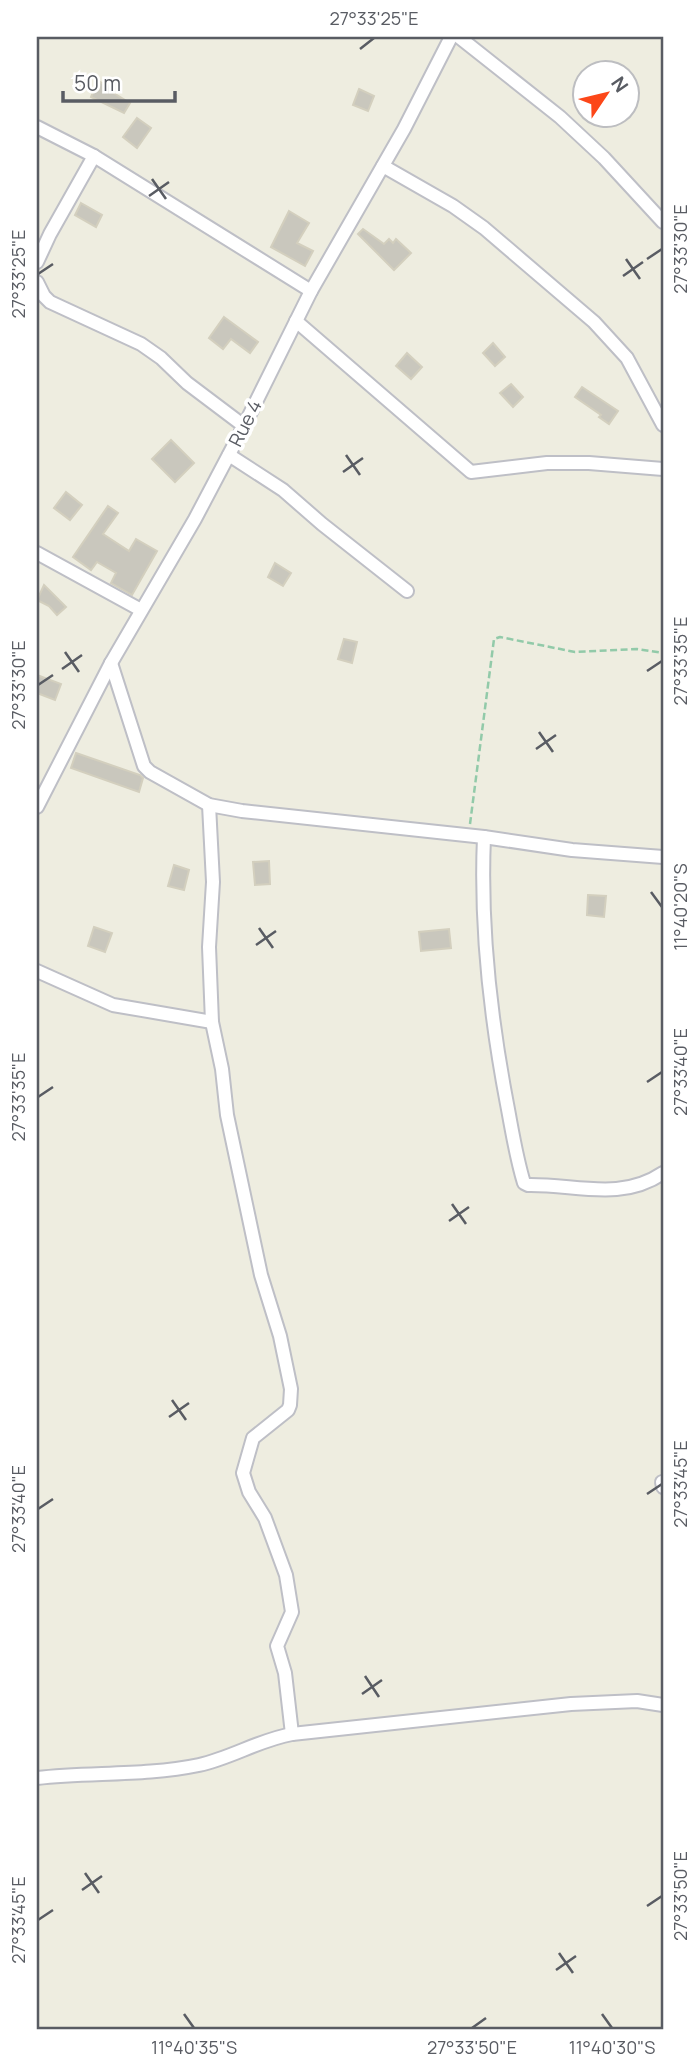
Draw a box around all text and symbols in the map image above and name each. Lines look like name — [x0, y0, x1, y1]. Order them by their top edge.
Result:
text: 27°33'25"E — [329, 6, 419, 30]
scale bar — [63, 60, 175, 104]
north arrow — [570, 60, 640, 130]
text: 50 m — [74, 69, 121, 97]
text: N — [605, 71, 634, 97]
text: 27°33'30"E — [668, 204, 692, 294]
text: 27°33'25"E — [6, 229, 30, 319]
street label: Rue 4 — [222, 395, 268, 451]
text: 27°33'35"E — [668, 617, 692, 705]
text: 27°33'30"E — [6, 640, 30, 730]
text: 11°40'20"S — [668, 864, 692, 950]
text: 27°33'40"E — [668, 1028, 692, 1116]
text: 27°33'35"E — [6, 1053, 30, 1141]
text: 27°33'45"E — [668, 1440, 692, 1528]
text: 27°33'40"E — [6, 1465, 30, 1553]
text: 27°33'50"E — [668, 1851, 692, 1941]
text: 27°33'45"E — [6, 1876, 30, 1964]
text: 11°40'35"S — [151, 2035, 237, 2059]
text: 27°33'50"E — [427, 2035, 517, 2059]
text: 11°40'30"S — [569, 2035, 655, 2059]

